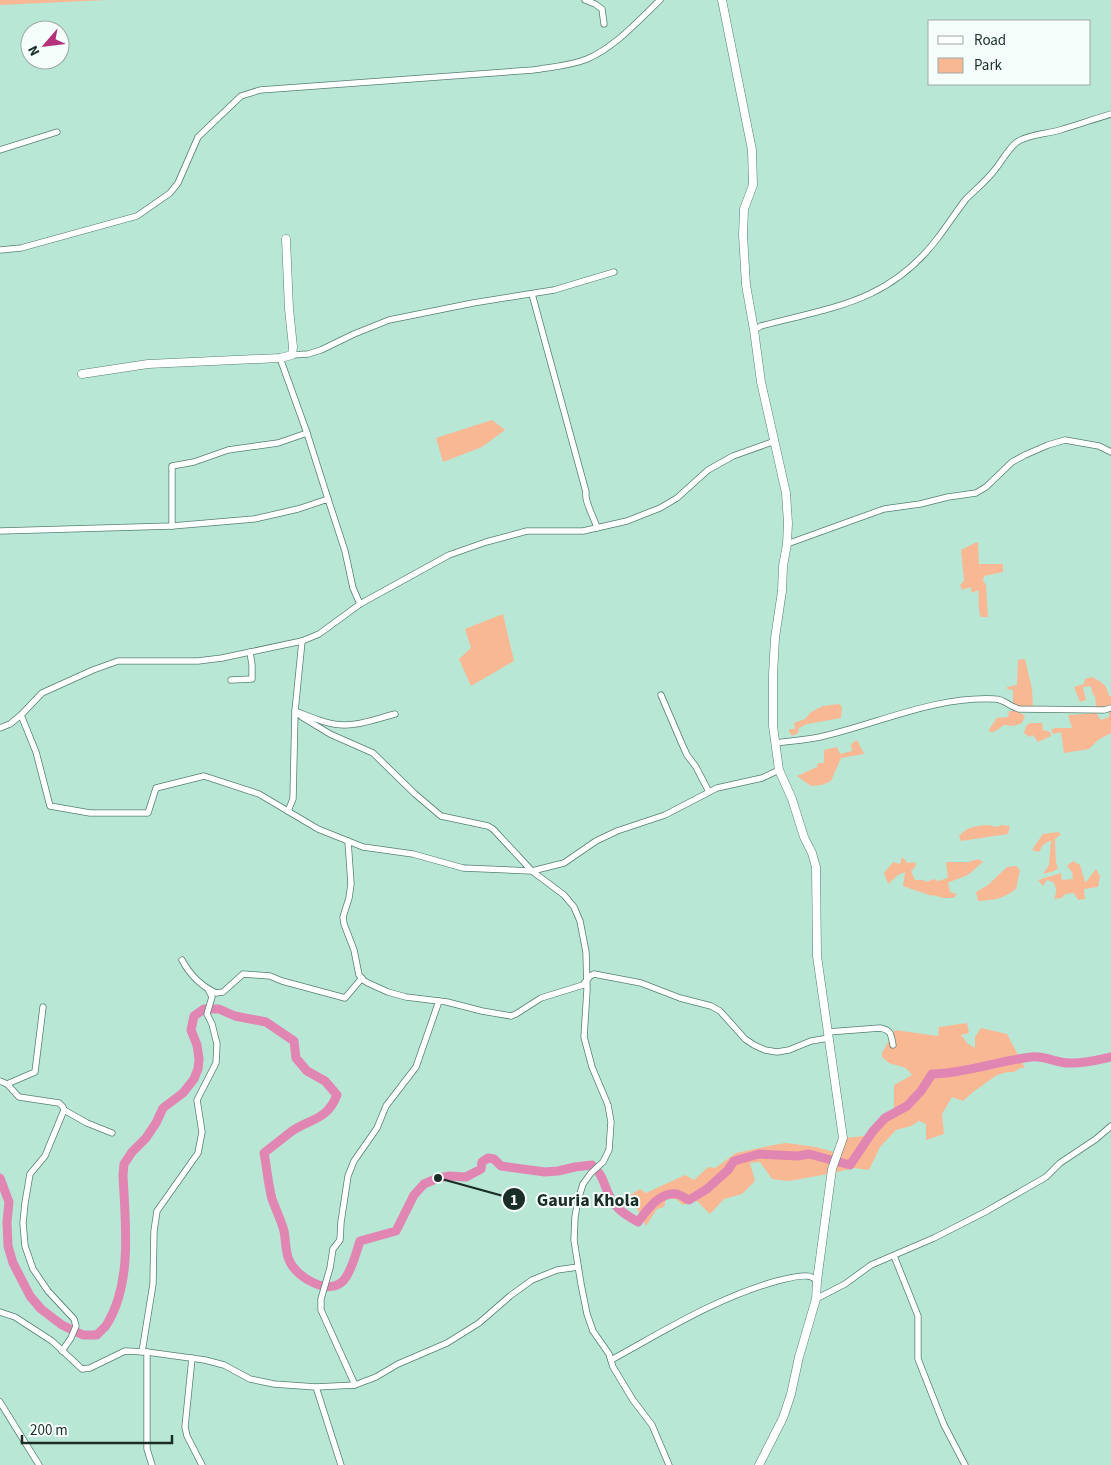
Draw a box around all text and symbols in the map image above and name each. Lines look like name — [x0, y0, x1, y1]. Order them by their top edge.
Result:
north arrow — [20, 20, 70, 70]
legend — [928, 20, 1091, 85]
text: Road — [974, 30, 1006, 51]
text: N — [23, 42, 45, 59]
text: Park — [974, 55, 1003, 76]
callout: Gauria Khola — [501, 1183, 649, 1216]
text: Gauria Khola — [537, 1188, 639, 1213]
text: 1 — [510, 1190, 518, 1211]
scale bar — [22, 1412, 172, 1444]
text: 200 m — [30, 1420, 68, 1441]

